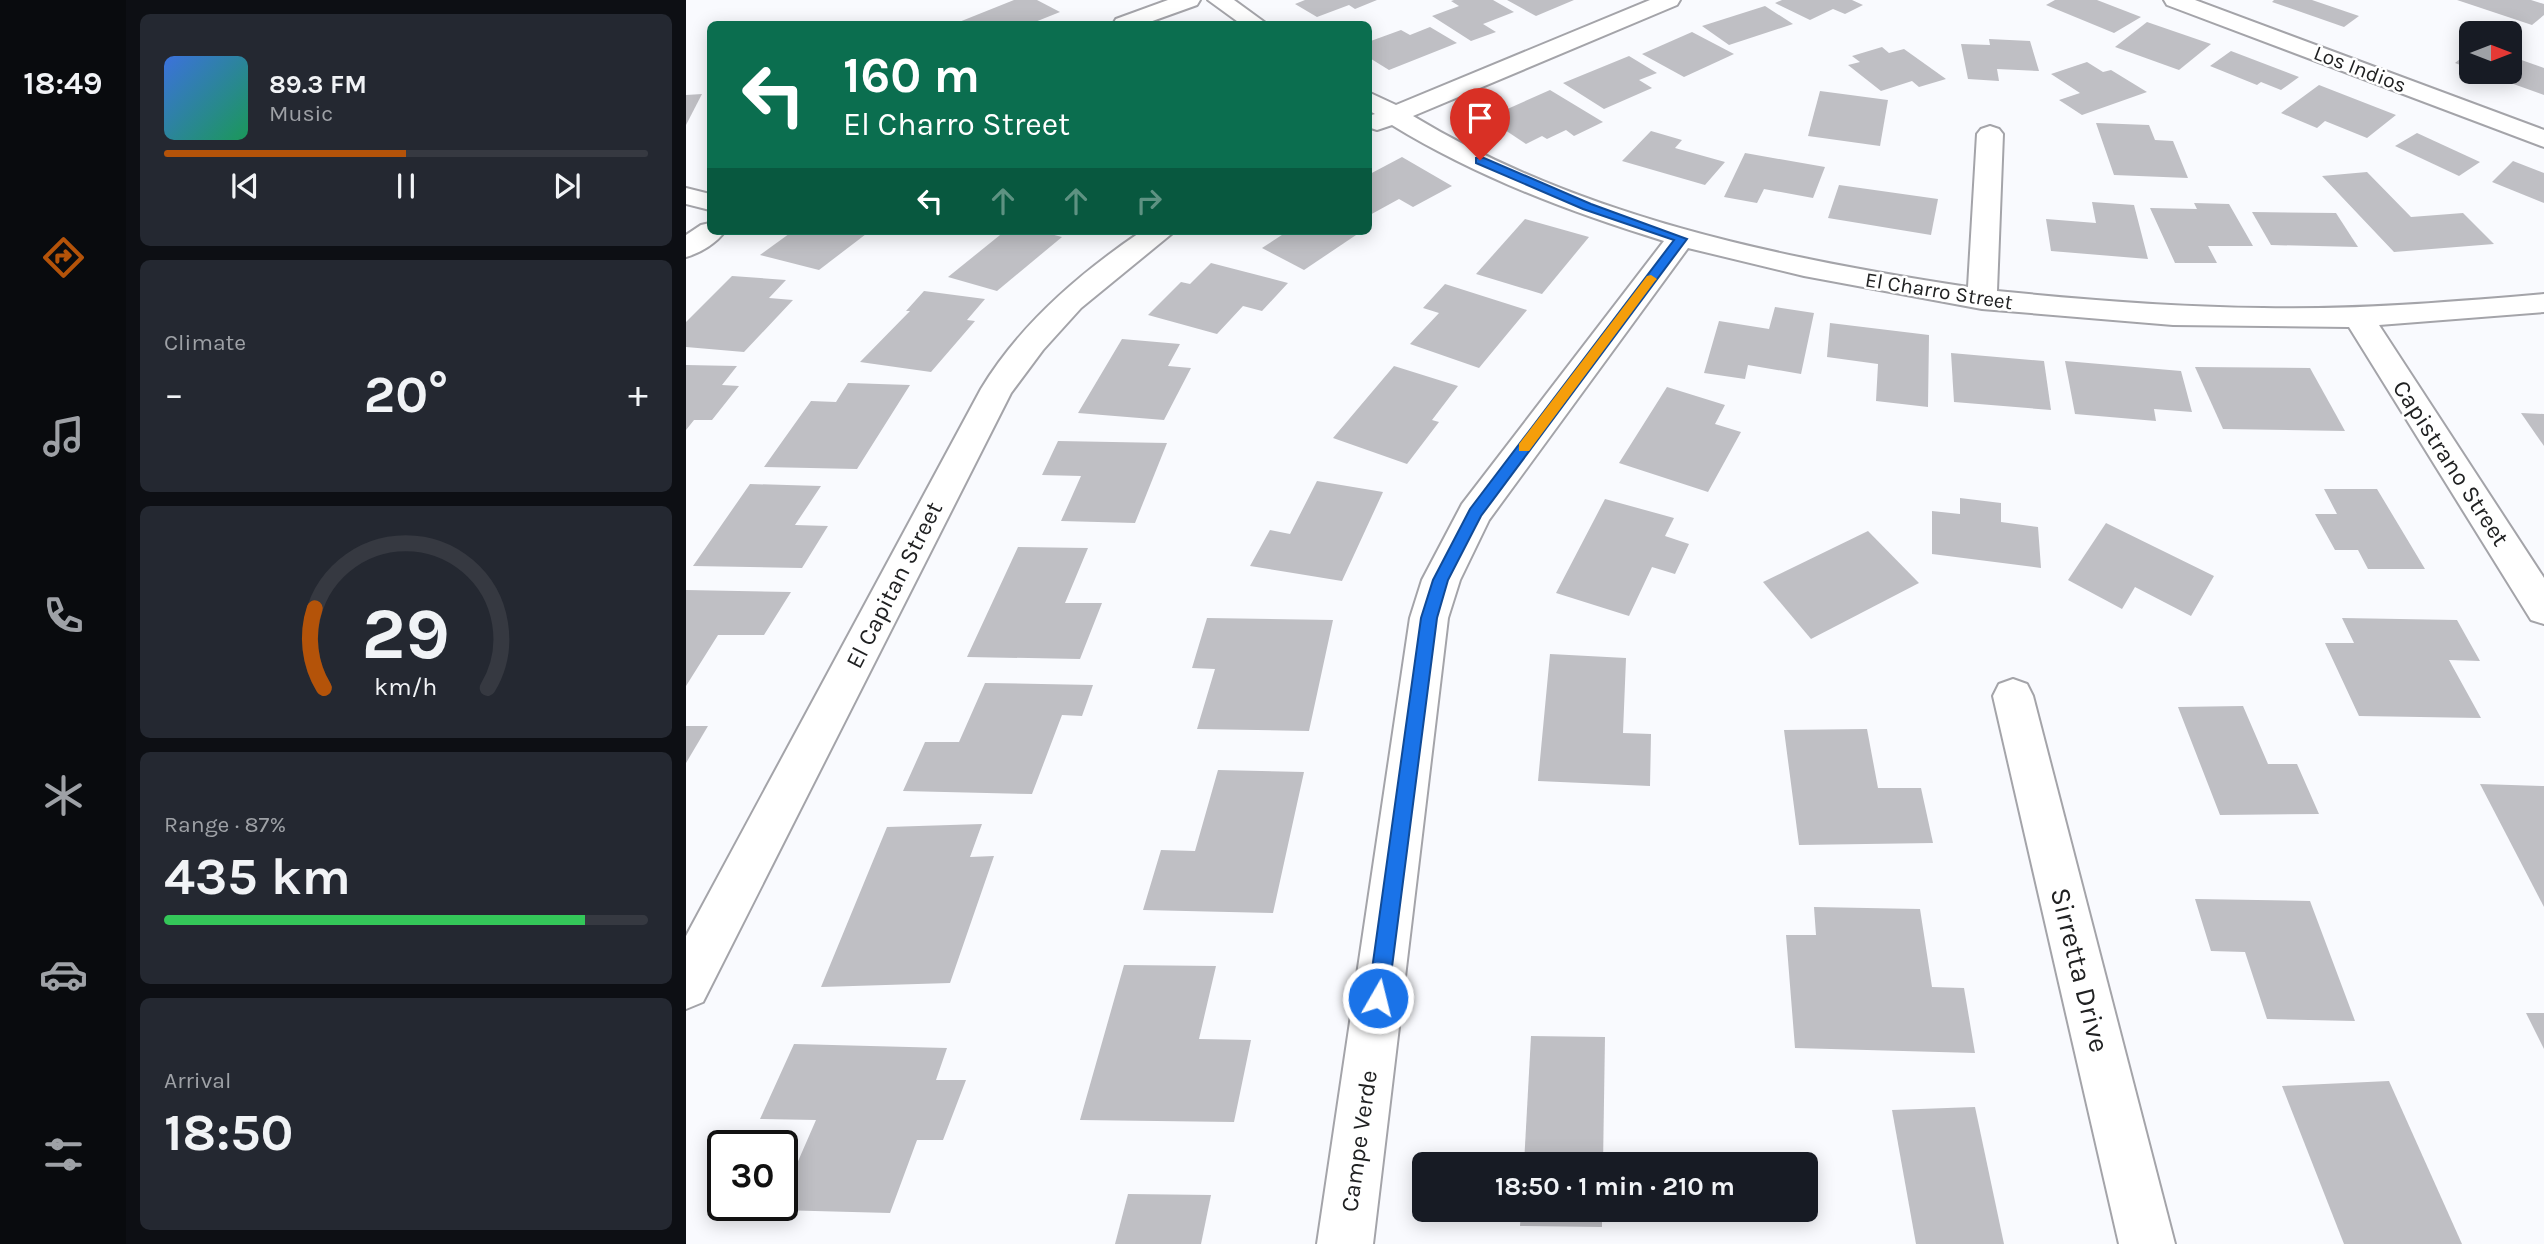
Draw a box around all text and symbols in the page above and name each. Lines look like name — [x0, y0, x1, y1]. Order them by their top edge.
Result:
north arrow — [2459, 21, 2522, 84]
map controls — [2459, 21, 2522, 84]
street label: Los Indios — [2310, 40, 2410, 98]
text: 160 m — [843, 47, 980, 104]
icon: left — [728, 49, 819, 140]
text: 18:49 — [23, 65, 103, 102]
text: 89.3 FM — [269, 69, 367, 100]
pin — [1450, 88, 1510, 160]
icon: arrive — [1461, 99, 1499, 137]
text: Music — [269, 100, 333, 127]
text: El Charro Street — [843, 106, 1070, 143]
icon: previous — [226, 167, 264, 205]
icon: pause — [387, 167, 425, 205]
icon: next — [548, 167, 586, 205]
icon: left — [911, 182, 949, 220]
icon: ahead — [984, 182, 1022, 220]
icon: ahead — [1057, 182, 1095, 220]
icon: right — [1130, 182, 1168, 220]
icon: directions — [39, 233, 88, 282]
street label: El Charro Street — [1864, 267, 2015, 315]
text: Climate — [164, 329, 246, 356]
text: 20° — [364, 364, 448, 425]
text: − — [164, 372, 184, 417]
text: + — [628, 372, 648, 417]
street label: Capistrano Street — [2387, 375, 2515, 551]
icon: music — [39, 412, 88, 461]
street label: El Capitan Street — [840, 497, 948, 673]
icon: phone — [39, 591, 88, 640]
text: 29 — [362, 591, 450, 676]
text: km/h — [374, 672, 438, 701]
icon: climate — [39, 771, 88, 820]
text: Range · 87% — [164, 811, 286, 838]
text: 435 km — [164, 846, 351, 907]
street label: Sirretta Drive — [2044, 884, 2116, 1056]
icon: car — [39, 950, 88, 999]
position arrow — [1341, 961, 1415, 1035]
text: Arrival — [164, 1067, 231, 1094]
street label: Campe Verde — [1335, 1068, 1383, 1214]
text: 18:50 — [164, 1102, 293, 1163]
icon: filters — [39, 1130, 88, 1179]
speed limit sign: 30 — [707, 1130, 798, 1221]
text: 18:50 · 1 min · 210 m — [1495, 1171, 1735, 1202]

